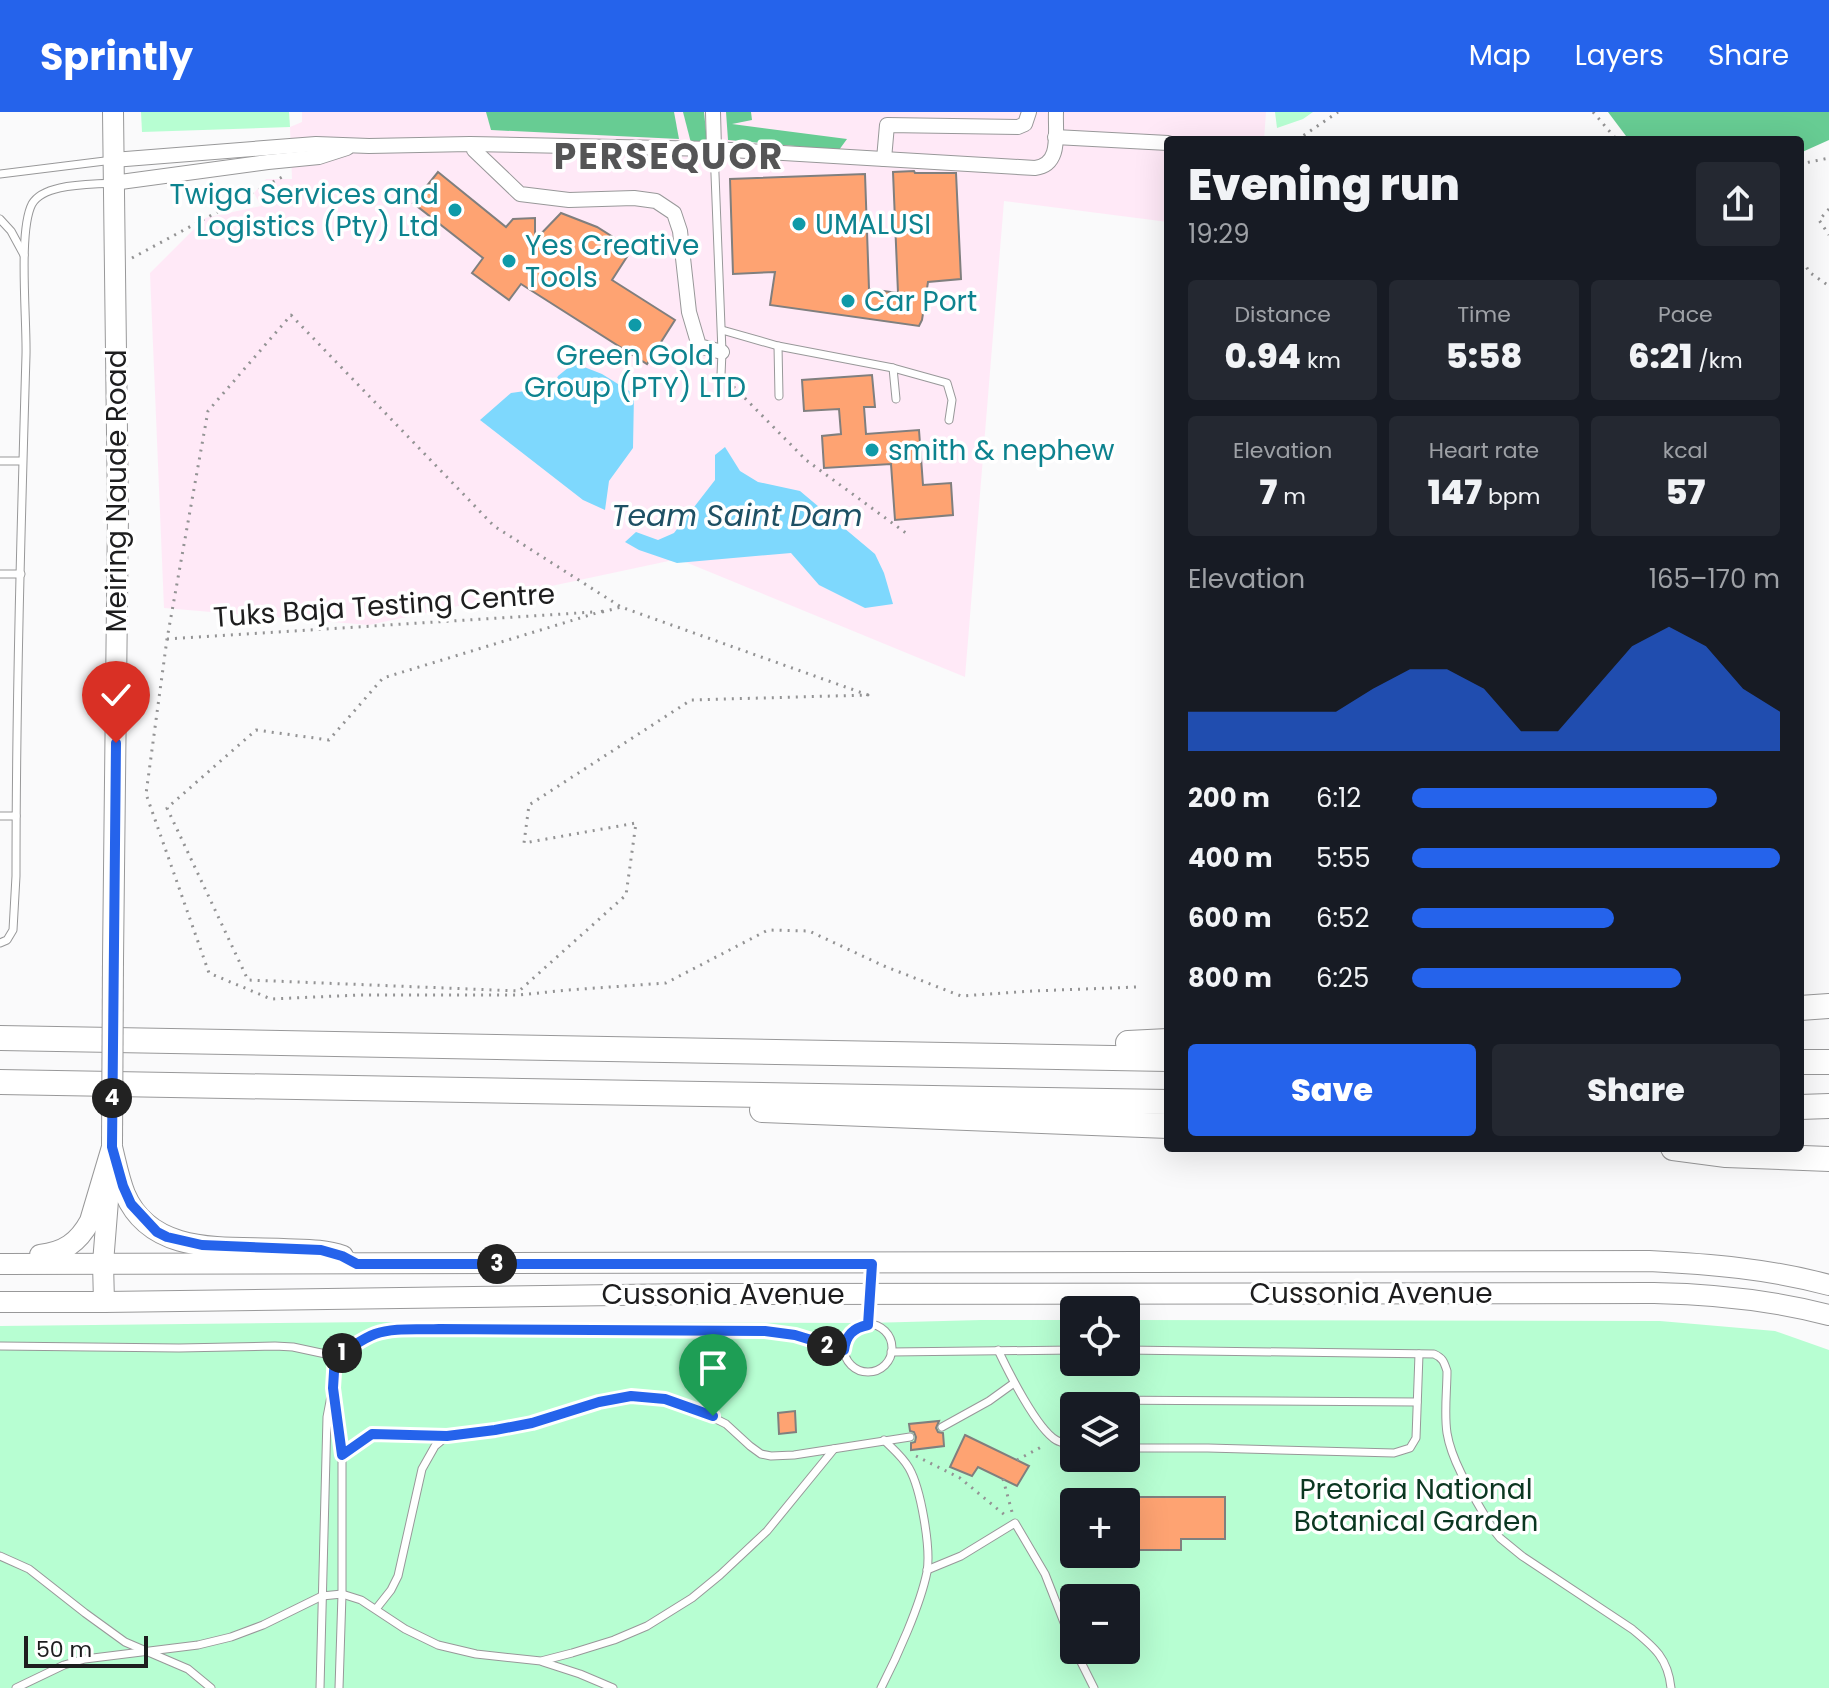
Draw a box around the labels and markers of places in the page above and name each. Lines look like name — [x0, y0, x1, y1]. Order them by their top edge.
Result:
place label: Twiga Services and Logistics (Pty) Ltd — [170, 175, 439, 246]
marker: Twiga Services and Logistics (Pty) Ltd — [446, 201, 464, 219]
place label: UMALUSI — [815, 205, 931, 244]
marker: UMALUSI — [790, 215, 808, 233]
place label: Yes Creative Tools — [525, 226, 699, 297]
marker: Yes Creative Tools — [500, 252, 518, 270]
place label: Car Port — [864, 282, 977, 321]
marker: Car Port — [839, 292, 857, 310]
marker: Green Gold Group (PTY) LTD — [626, 316, 644, 334]
place label: Green Gold Group (PTY) LTD — [524, 336, 746, 407]
place label: smith & nephew — [888, 431, 1115, 470]
marker: smith & nephew — [863, 441, 881, 459]
pin — [82, 661, 150, 743]
pin: 4 — [92, 1078, 132, 1118]
pin: 3 — [477, 1244, 517, 1284]
pin: 2 — [807, 1326, 847, 1366]
pin: 1 — [322, 1333, 362, 1373]
pin — [679, 1334, 747, 1416]

